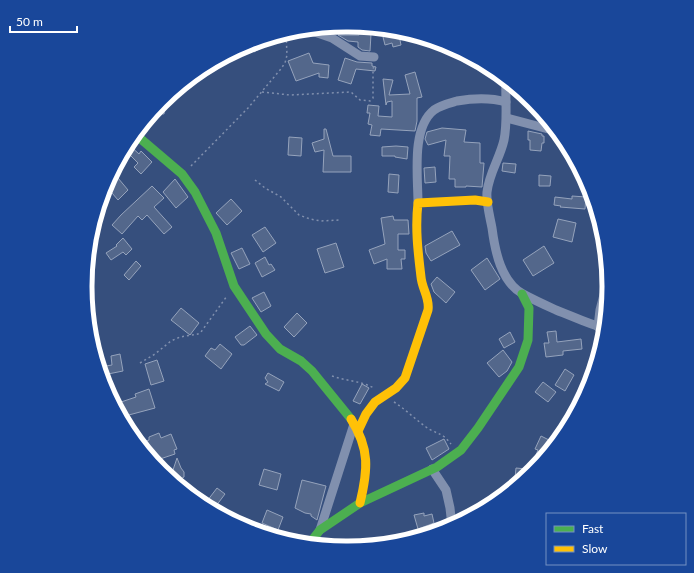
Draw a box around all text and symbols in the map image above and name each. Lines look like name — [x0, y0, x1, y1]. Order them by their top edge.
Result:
scale bar — [10, 8, 77, 34]
text: 50 m — [16, 14, 43, 29]
legend — [546, 513, 686, 565]
text: Fast — [582, 521, 604, 536]
text: Slow — [582, 541, 608, 556]

